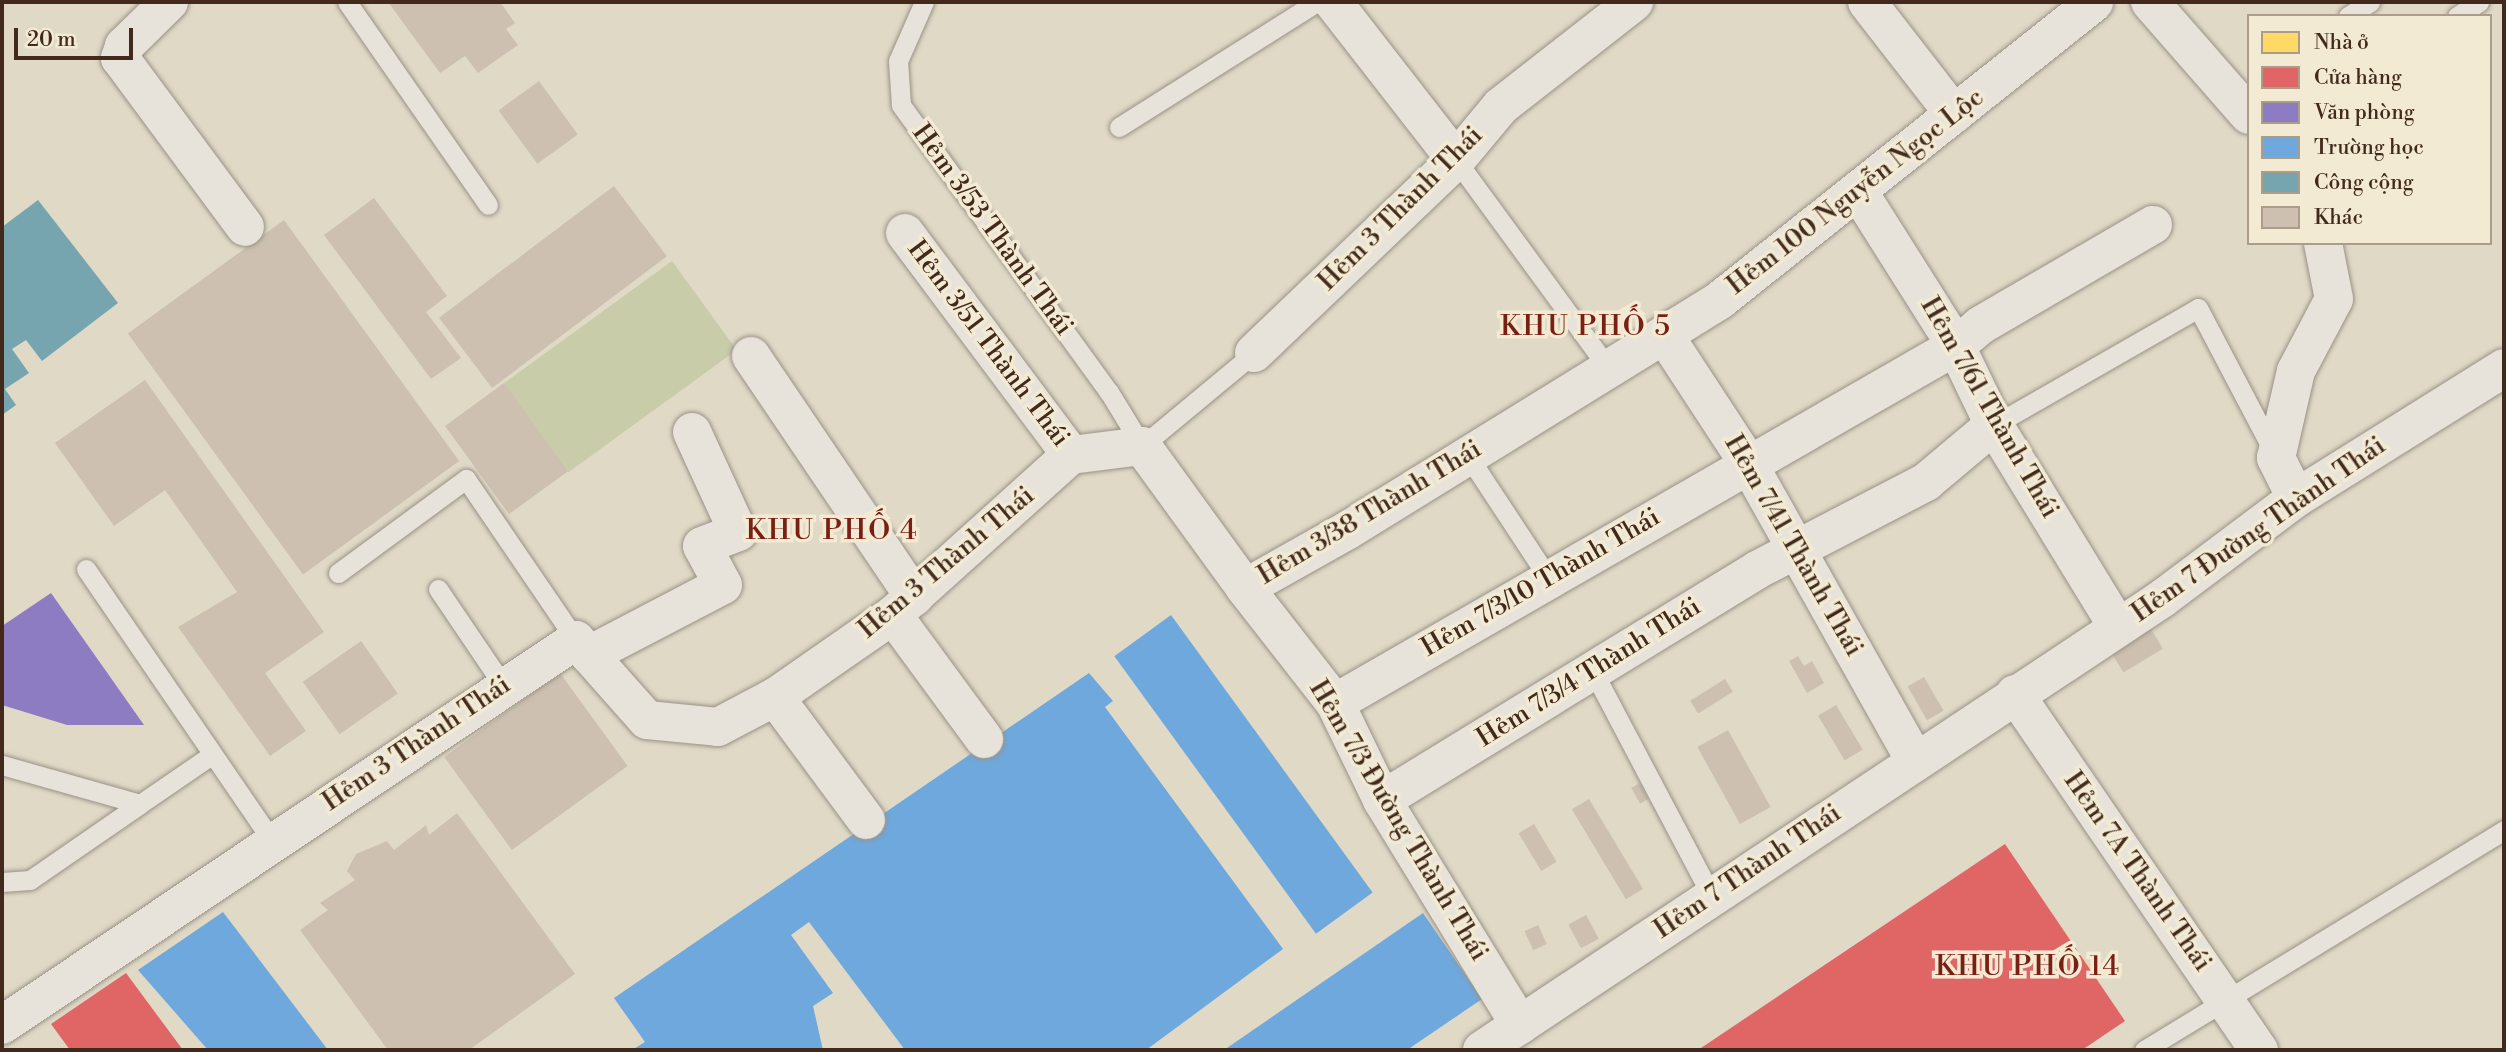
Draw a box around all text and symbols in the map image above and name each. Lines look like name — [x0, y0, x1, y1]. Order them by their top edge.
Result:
scale bar — [18, 14, 136, 58]
legend — [2247, 14, 2492, 245]
text: 20 m — [27, 27, 76, 53]
text: Nhà ở — [2314, 30, 2369, 56]
text: Cửa hàng — [2314, 65, 2402, 91]
street label: Hẻm 100 Nguyễn Ngọc Lộc — [1721, 82, 1991, 302]
text: Văn phòng — [2314, 100, 2415, 126]
street label: Hẻm 3/53 Thành Thái — [905, 118, 1079, 342]
street label: Hẻm 3 Thành Thái — [1312, 120, 1490, 298]
text: Trường học — [2314, 135, 2424, 161]
text: Công cộng — [2314, 170, 2414, 196]
text: Khác — [2314, 205, 2363, 231]
street label: Hẻm 3/51 Thành Thái — [900, 235, 1076, 453]
street label: Hẻm 7/61 Thành Thái — [1913, 292, 2065, 524]
district label: KHU PHỐ 5 — [1501, 310, 1671, 344]
street label: Hẻm 7/41 Thành Thái — [1717, 430, 1869, 662]
street label: Hẻm 7 Đường Thành Thái — [2126, 431, 2392, 629]
street label: Hẻm 3/38 Thành Thái — [1253, 434, 1487, 592]
street label: Hẻm 3 Thành Thái — [853, 480, 1041, 646]
street label: Hẻm 7/3/10 Thành Thái — [1416, 502, 1666, 664]
district label: KHU PHỐ 4 — [747, 514, 917, 548]
street label: Hẻm 7/3/4 Thành Thái — [1471, 591, 1707, 755]
street label: Hẻm 3 Thành Thái — [317, 670, 517, 818]
street label: Hẻm 7/3 Đường Thành Thái — [1302, 675, 1494, 967]
street label: Hẻm 7A Thành Thái — [2056, 766, 2218, 978]
street label: Hẻm 7 Thành Thái — [1649, 798, 1847, 946]
district label: KHU PHỐ 14 — [1936, 950, 2120, 984]

